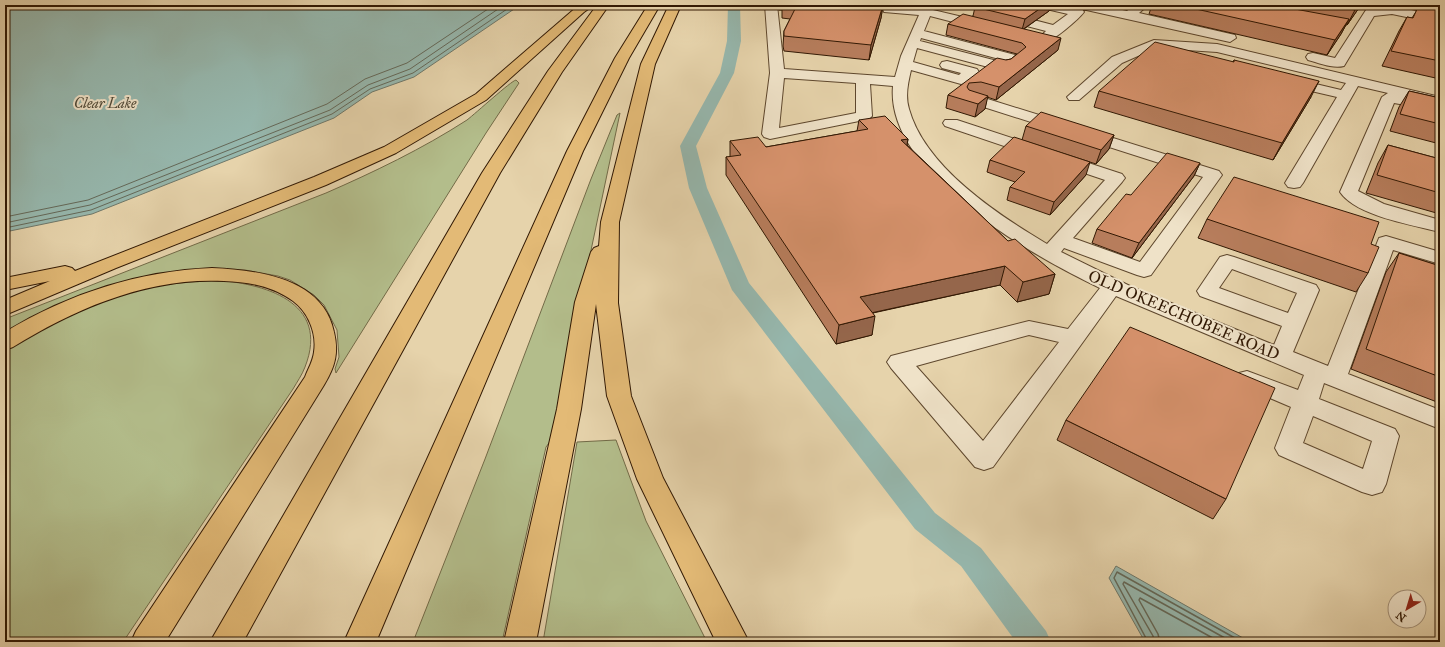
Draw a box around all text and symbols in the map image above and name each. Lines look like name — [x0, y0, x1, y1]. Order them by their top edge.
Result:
water label: Clear Lake — [74, 95, 137, 112]
street label: OLD OKEECHOBEE ROAD — [1085, 266, 1283, 364]
north arrow — [1387, 589, 1427, 629]
text: N — [1393, 608, 1409, 624]

